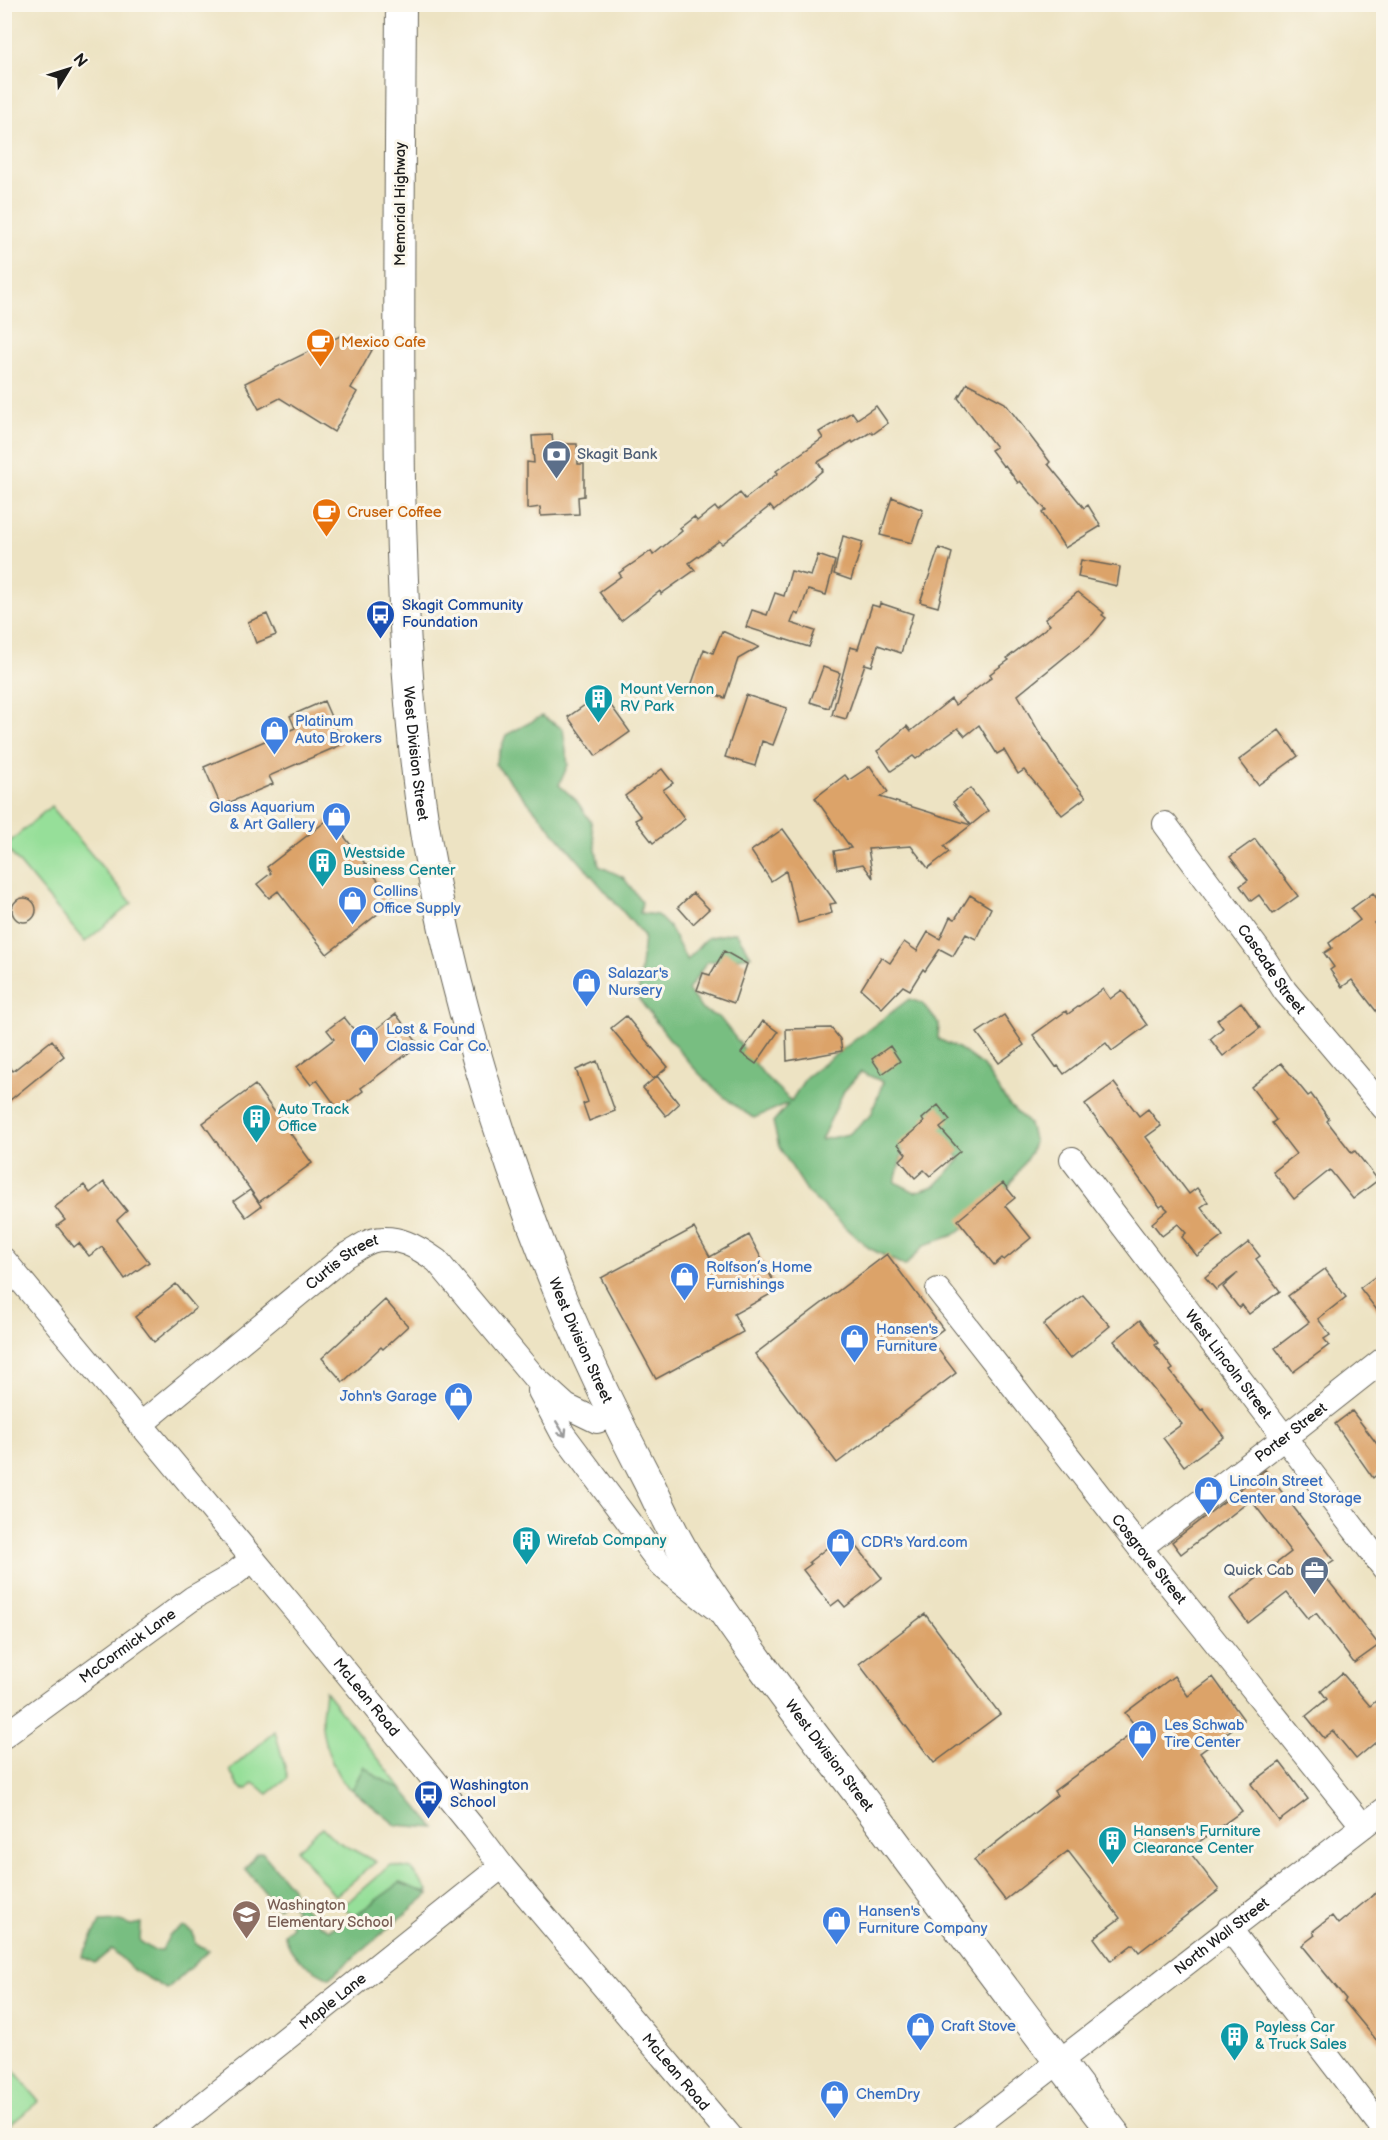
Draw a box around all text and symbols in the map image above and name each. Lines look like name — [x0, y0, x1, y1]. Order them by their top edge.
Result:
north arrow — [39, 39, 99, 99]
text: N — [68, 50, 91, 71]
street label: Memorial Highway — [391, 142, 410, 266]
cafe icon: Mexico Cafe — [304, 326, 336, 368]
place label: Mexico Cafe — [341, 333, 426, 352]
bank icon: Skagit Bank — [540, 438, 572, 480]
place label: Skagit Bank — [577, 445, 658, 464]
cafe icon: Cruser Coffee — [310, 496, 342, 538]
place label: Cruser Coffee — [347, 503, 442, 522]
place label: Skagit Community Foundation — [402, 596, 523, 632]
bus stop icon: Skagit Community Foundation — [365, 598, 397, 640]
place label: Mount Vernon RV Park — [620, 680, 714, 716]
building icon: Mount Vernon RV Park — [583, 682, 615, 724]
street label: West Division Street — [399, 685, 432, 823]
place label: Platinum Auto Brokers — [295, 712, 382, 748]
shop icon: Platinum Auto Brokers — [258, 714, 290, 756]
place label: Glass Aquarium & Art Gallery — [209, 798, 315, 834]
shop icon: Glass Aquarium & Art Gallery — [320, 800, 352, 842]
place label: Westside Business Center — [343, 844, 456, 880]
building icon: Westside Business Center — [306, 846, 338, 888]
place label: Collins Office Supply — [373, 882, 461, 918]
shop icon: Collins Office Supply — [336, 884, 368, 926]
street label: Cascade Street — [1233, 921, 1310, 1018]
place label: Salazar's Nursery — [608, 964, 669, 1000]
shop icon: Salazar's Nursery — [571, 966, 603, 1008]
place label: Lost & Found Classic Car Co. — [386, 1020, 489, 1056]
shop icon: Lost & Found Classic Car Co. — [349, 1022, 381, 1064]
place label: Auto Track Office — [278, 1100, 349, 1136]
building icon: Auto Track Office — [241, 1102, 273, 1144]
street label: Curtis Street — [302, 1231, 380, 1294]
place label: Rolfson’s Home Furnishings — [706, 1258, 812, 1294]
shop icon: Rolfson’s Home Furnishings — [669, 1260, 701, 1302]
street label: West Division Street — [544, 1275, 617, 1407]
street label: West Lincoln Street — [1181, 1306, 1276, 1423]
place label: Hansen's Furniture — [876, 1320, 939, 1356]
shop icon: Hansen's Furniture — [839, 1322, 871, 1364]
shop icon: John's Garage — [442, 1380, 474, 1422]
place label: John's Garage — [340, 1387, 437, 1406]
street label: Porter Street — [1251, 1398, 1331, 1467]
one-way arrow — [555, 1420, 567, 1437]
place label: Lincoln Street Center and Storage — [1229, 1472, 1362, 1508]
shop icon: Lincoln Street Center and Storage — [1192, 1474, 1224, 1516]
street label: Cosgrove Street — [1107, 1511, 1191, 1609]
building icon: Wirefab Company — [510, 1524, 542, 1566]
shop icon: CDR's Yard.com — [824, 1526, 856, 1568]
place label: Wirefab Company — [547, 1531, 667, 1550]
place label: CDR's Yard.com — [861, 1533, 968, 1552]
office icon: Quick Cab — [1299, 1554, 1331, 1596]
place label: Quick Cab — [1223, 1561, 1295, 1580]
street label: McCormick Lane — [76, 1605, 180, 1688]
street label: McLean Road — [329, 1655, 404, 1741]
street label: West Division Street — [780, 1696, 878, 1816]
place label: Les Schwab Tire Center — [1164, 1716, 1245, 1752]
shop icon: Les Schwab Tire Center — [1127, 1718, 1159, 1760]
place label: Washington School — [450, 1776, 529, 1812]
bus stop icon: Washington School — [413, 1778, 445, 1820]
place label: Hansen's Furniture Clearance Center — [1133, 1822, 1261, 1858]
building icon: Hansen's Furniture Clearance Center — [1096, 1824, 1128, 1866]
street label: North Wall Street — [1171, 1893, 1273, 1979]
place label: Washington Elementary School — [267, 1896, 393, 1932]
school or university icon: Washington Elementary School — [230, 1898, 262, 1940]
place label: Hansen's Furniture Company — [858, 1902, 988, 1938]
shop icon: Hansen's Furniture Company — [821, 1904, 853, 1946]
street label: Maple Lane — [296, 1969, 371, 2034]
shop icon: Craft Stove — [904, 2010, 936, 2052]
place label: Craft Stove — [941, 2017, 1016, 2036]
place label: Payless Car & Truck Sales — [1255, 2018, 1347, 2054]
building icon: Payless Car & Truck Sales — [1218, 2020, 1250, 2062]
street label: McLean Road — [638, 2030, 714, 2115]
shop icon: ChemDry — [819, 2078, 851, 2120]
place label: ChemDry — [856, 2085, 920, 2104]

